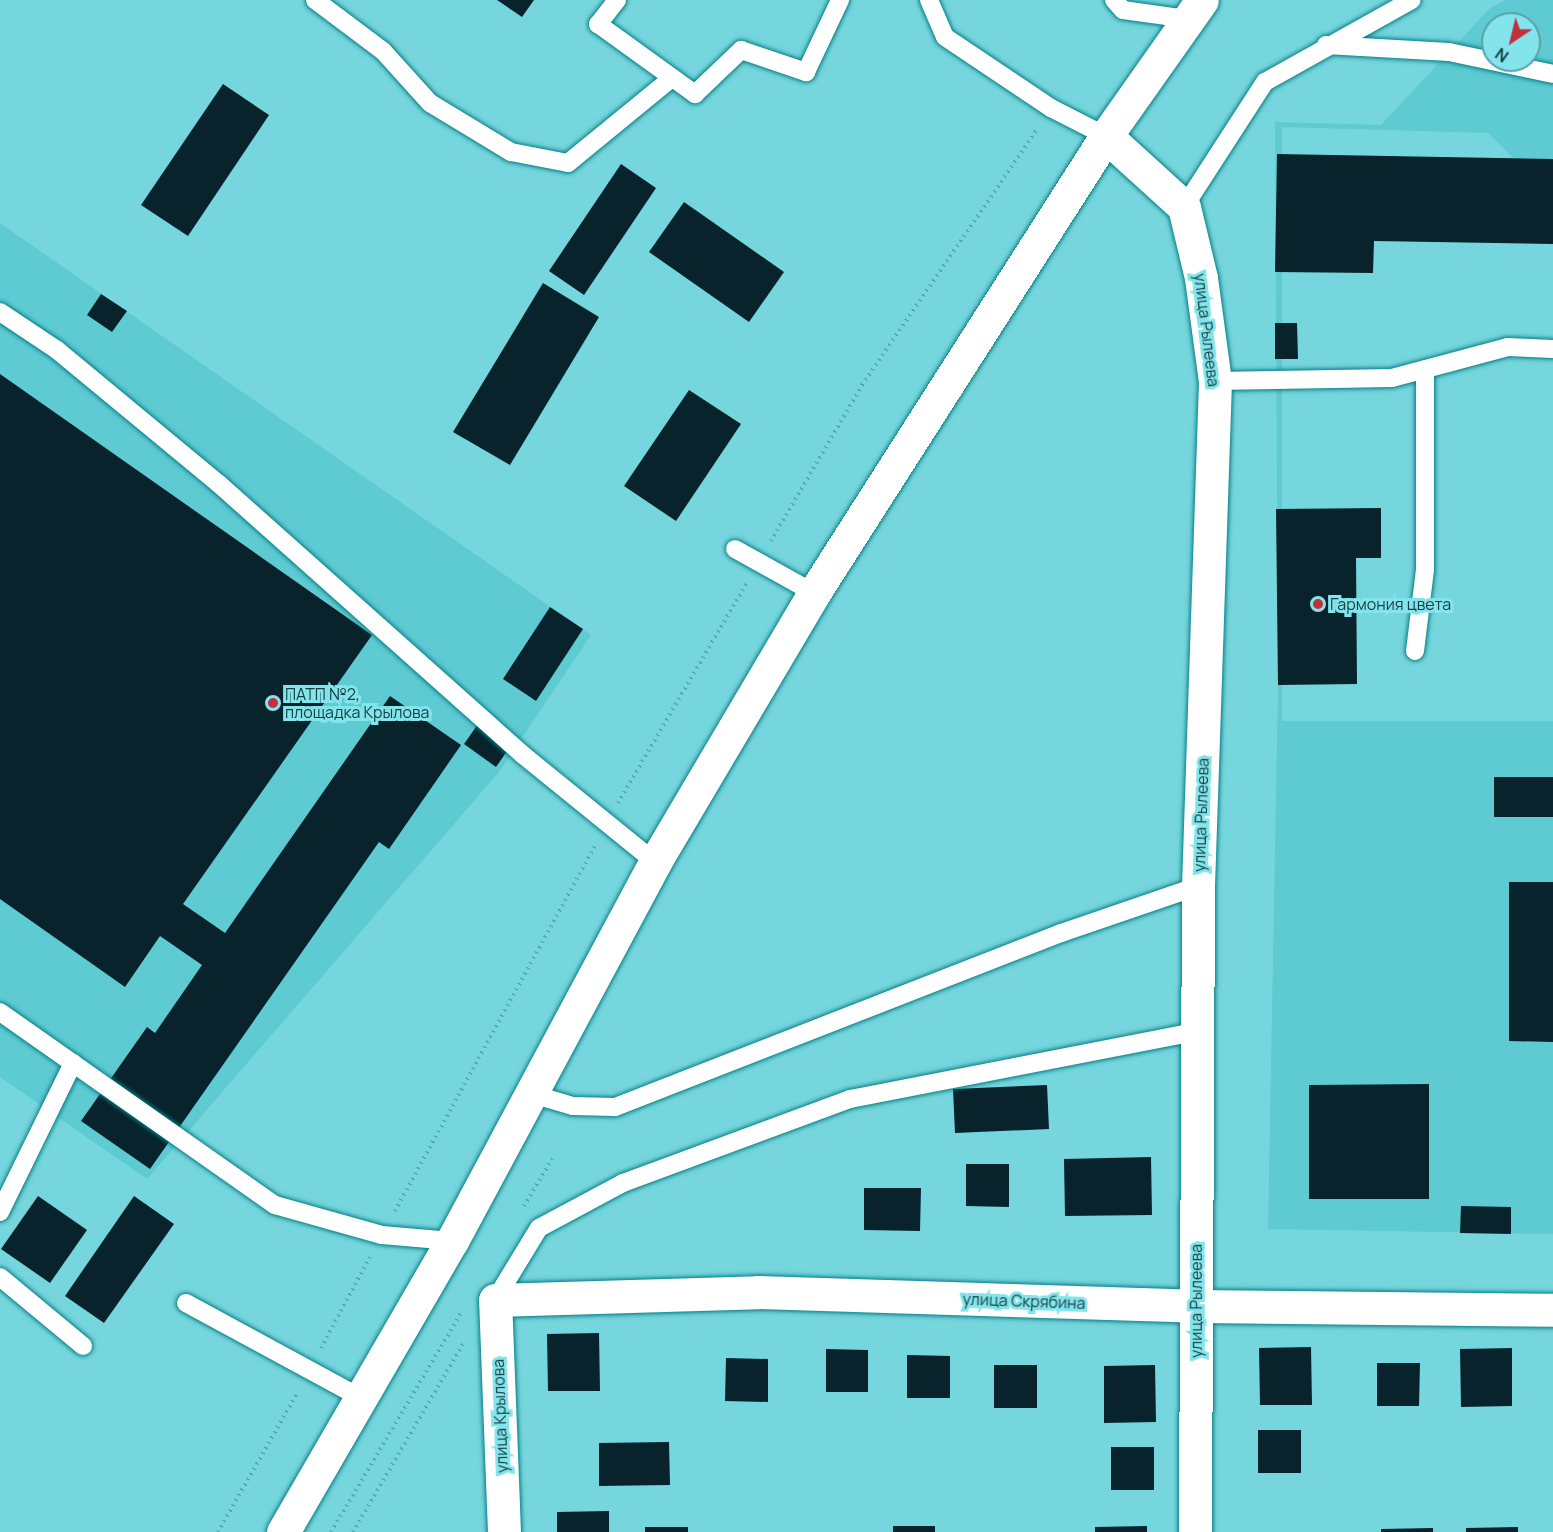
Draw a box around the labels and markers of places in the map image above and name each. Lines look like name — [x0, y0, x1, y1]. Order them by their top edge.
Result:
place label: Гармония цвета — [1330, 594, 1451, 614]
marker: Гармония цвета — [1311, 597, 1325, 611]
place label: ПАТП №2, площадка Крылова — [285, 684, 429, 722]
marker: ПАТП №2, площадка Крылова — [266, 696, 280, 710]

